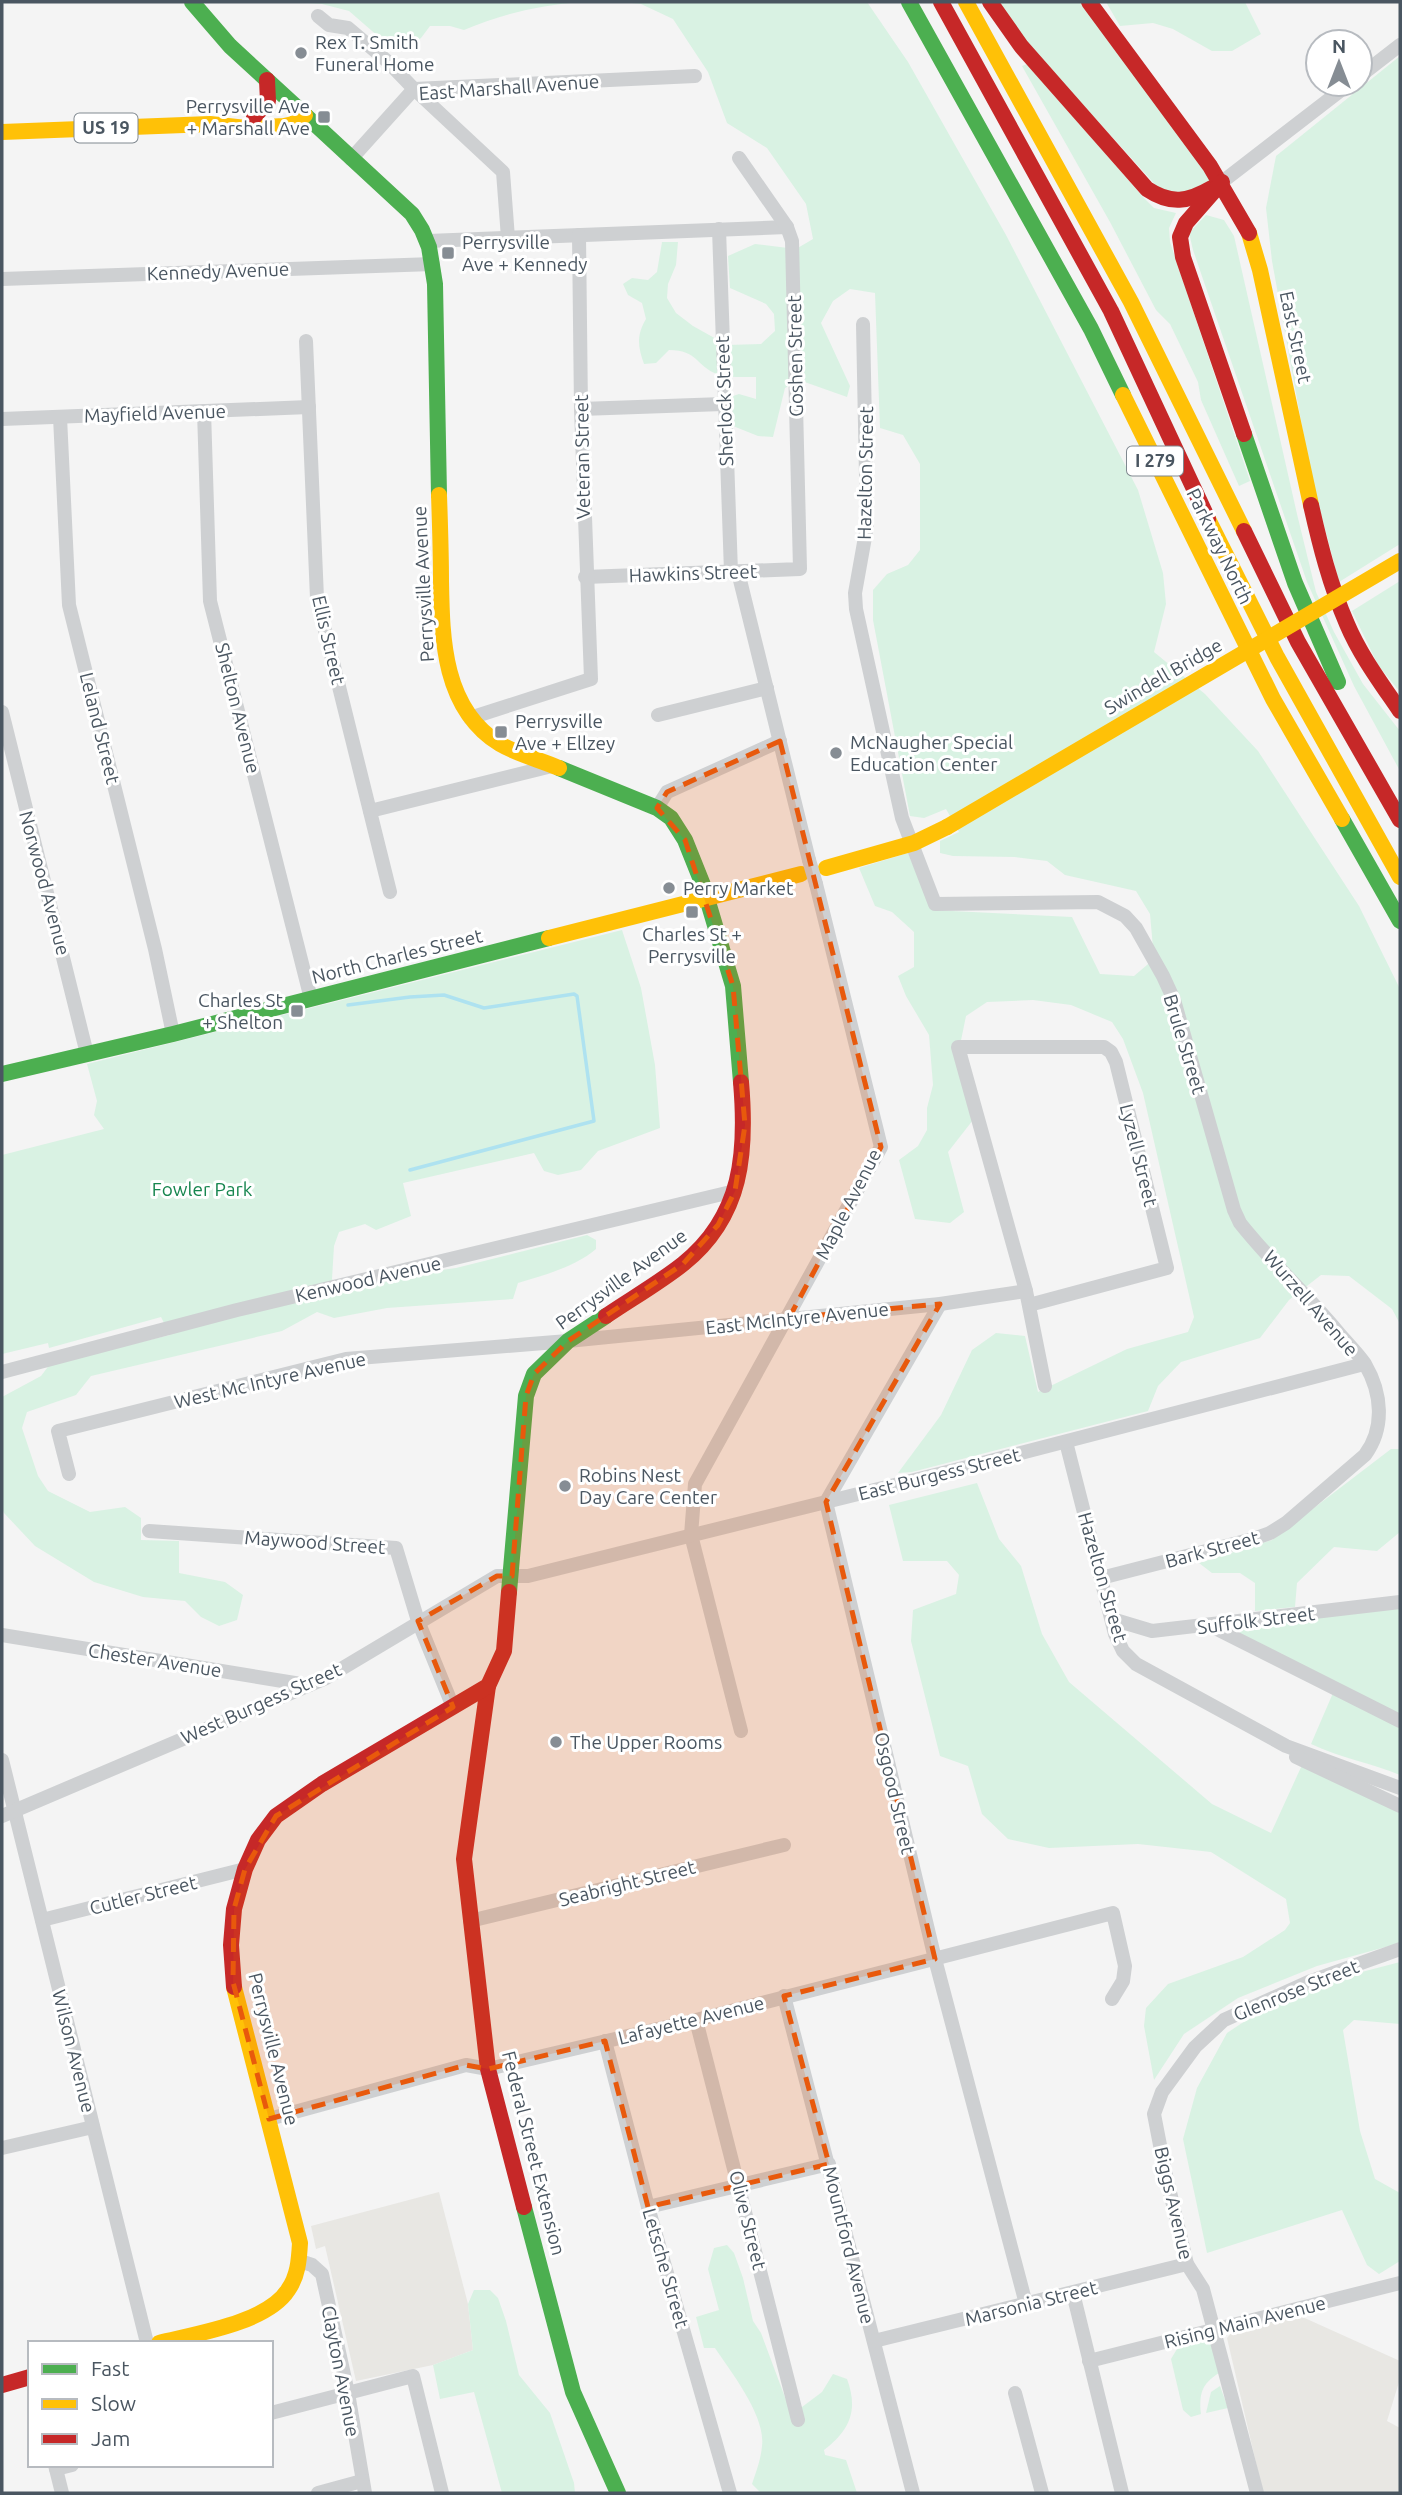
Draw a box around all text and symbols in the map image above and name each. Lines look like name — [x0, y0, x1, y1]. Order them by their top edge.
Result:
north arrow — [1304, 28, 1374, 98]
place label: Rex T. Smith Funeral Home — [315, 31, 434, 75]
text: N — [1332, 35, 1346, 57]
marker: Rex T. Smith Funeral Home — [293, 45, 309, 61]
street label: East Marshall Avenue — [418, 70, 600, 104]
place label: Perrysville Ave + Marshall Ave — [186, 95, 310, 139]
marker: Perrysville Ave + Marshall Ave — [316, 109, 332, 125]
road number: US 19 — [74, 113, 138, 142]
place label: Perrysville Ave + Kennedy — [462, 231, 588, 275]
marker: Perrysville Ave + Kennedy — [440, 245, 456, 261]
street label: Kennedy Avenue — [146, 258, 290, 284]
street label: East Street — [1276, 289, 1317, 386]
street label: Goshen Street — [783, 295, 807, 417]
street label: Sherlock Street — [711, 335, 737, 467]
street label: Veteran Street — [570, 394, 594, 520]
street label: Mayfield Avenue — [84, 400, 226, 426]
street label: Hazelton Street — [853, 405, 877, 540]
road number: I 279 — [1127, 447, 1183, 476]
street label: Parkway North — [1182, 485, 1258, 607]
street label: Perrysville Avenue — [408, 505, 438, 663]
street label: Hawkins Street — [628, 560, 758, 586]
street label: Ellis Street — [308, 593, 350, 687]
street label: Swindell Bridge — [1100, 633, 1226, 719]
street label: Shelton Avenue — [211, 640, 265, 776]
street label: Leland Street — [75, 670, 125, 787]
place label: Perrysville Ave + Ellzey — [515, 710, 615, 754]
marker: Perrysville Ave + Ellzey — [493, 724, 509, 740]
place label: McNaugher Special Education Center — [850, 731, 1013, 775]
marker: McNaugher Special Education Center — [828, 745, 844, 761]
street label: Norwood Avenue — [15, 808, 75, 958]
place label: Perry Market — [683, 877, 794, 899]
marker: Perry Market — [661, 880, 677, 896]
marker: Charles St + Perrysville — [684, 904, 700, 920]
place label: Charles St + Perrysville — [642, 923, 742, 967]
street label: North Charles Street — [309, 924, 485, 988]
place label: Charles St + Shelton — [198, 989, 284, 1033]
street label: Brule Street — [1159, 992, 1211, 1097]
marker: Charles St + Shelton — [289, 1003, 305, 1019]
street label: Lyzell Street — [1116, 1101, 1163, 1209]
street label: Maple Avenue — [811, 1145, 885, 1263]
park label: Fowler Park — [152, 1178, 253, 1200]
street label: Perrysville Avenue — [551, 1224, 691, 1334]
street label: Wurzell Avenue — [1259, 1246, 1363, 1360]
street label: Kenwood Avenue — [293, 1252, 443, 1306]
street label: East McIntyre Avenue — [704, 1297, 890, 1339]
street label: West Mc Intyre Avenue — [172, 1347, 368, 1413]
street label: East Burgess Street — [856, 1443, 1023, 1505]
place label: Robins Nest Day Care Center — [579, 1464, 717, 1508]
marker: Robins Nest Day Care Center — [557, 1478, 573, 1494]
street label: Hazelton Street — [1074, 1510, 1132, 1645]
street label: Maywood Street — [244, 1526, 387, 1558]
street label: Bark Street — [1163, 1526, 1262, 1572]
street label: Suffolk Street — [1196, 1602, 1317, 1638]
street label: Chester Avenue — [87, 1639, 223, 1681]
street label: West Burgess Street — [177, 1658, 345, 1748]
street label: Osgood Street — [870, 1730, 920, 1857]
place label: The Upper Rooms — [570, 1731, 722, 1753]
marker: The Upper Rooms — [548, 1734, 564, 1750]
street label: Seabright Street — [557, 1855, 698, 1911]
street label: Cutler Street — [87, 1871, 199, 1919]
street label: Glenrose Street — [1230, 1955, 1362, 2025]
street label: Perrysville Avenue — [244, 1970, 304, 2128]
street label: Wilson Avenue — [48, 1987, 100, 2115]
street label: Lafayette Avenue — [616, 1991, 766, 2049]
street label: Federal Street Extension — [498, 2049, 570, 2257]
street label: Biggs Avenue — [1150, 2144, 1198, 2262]
street label: Mountford Avenue — [819, 2164, 879, 2326]
street label: Olive Street — [725, 2168, 771, 2272]
street label: Letsche Street — [638, 2206, 694, 2331]
street label: Marsonia Street — [963, 2276, 1100, 2330]
street label: Rising Main Avenue — [1162, 2291, 1328, 2353]
street label: Clayton Avenue — [317, 2303, 365, 2439]
legend — [28, 2341, 273, 2467]
text: Fast — [91, 2356, 129, 2380]
text: Slow — [91, 2391, 136, 2415]
text: Jam — [91, 2426, 130, 2450]

